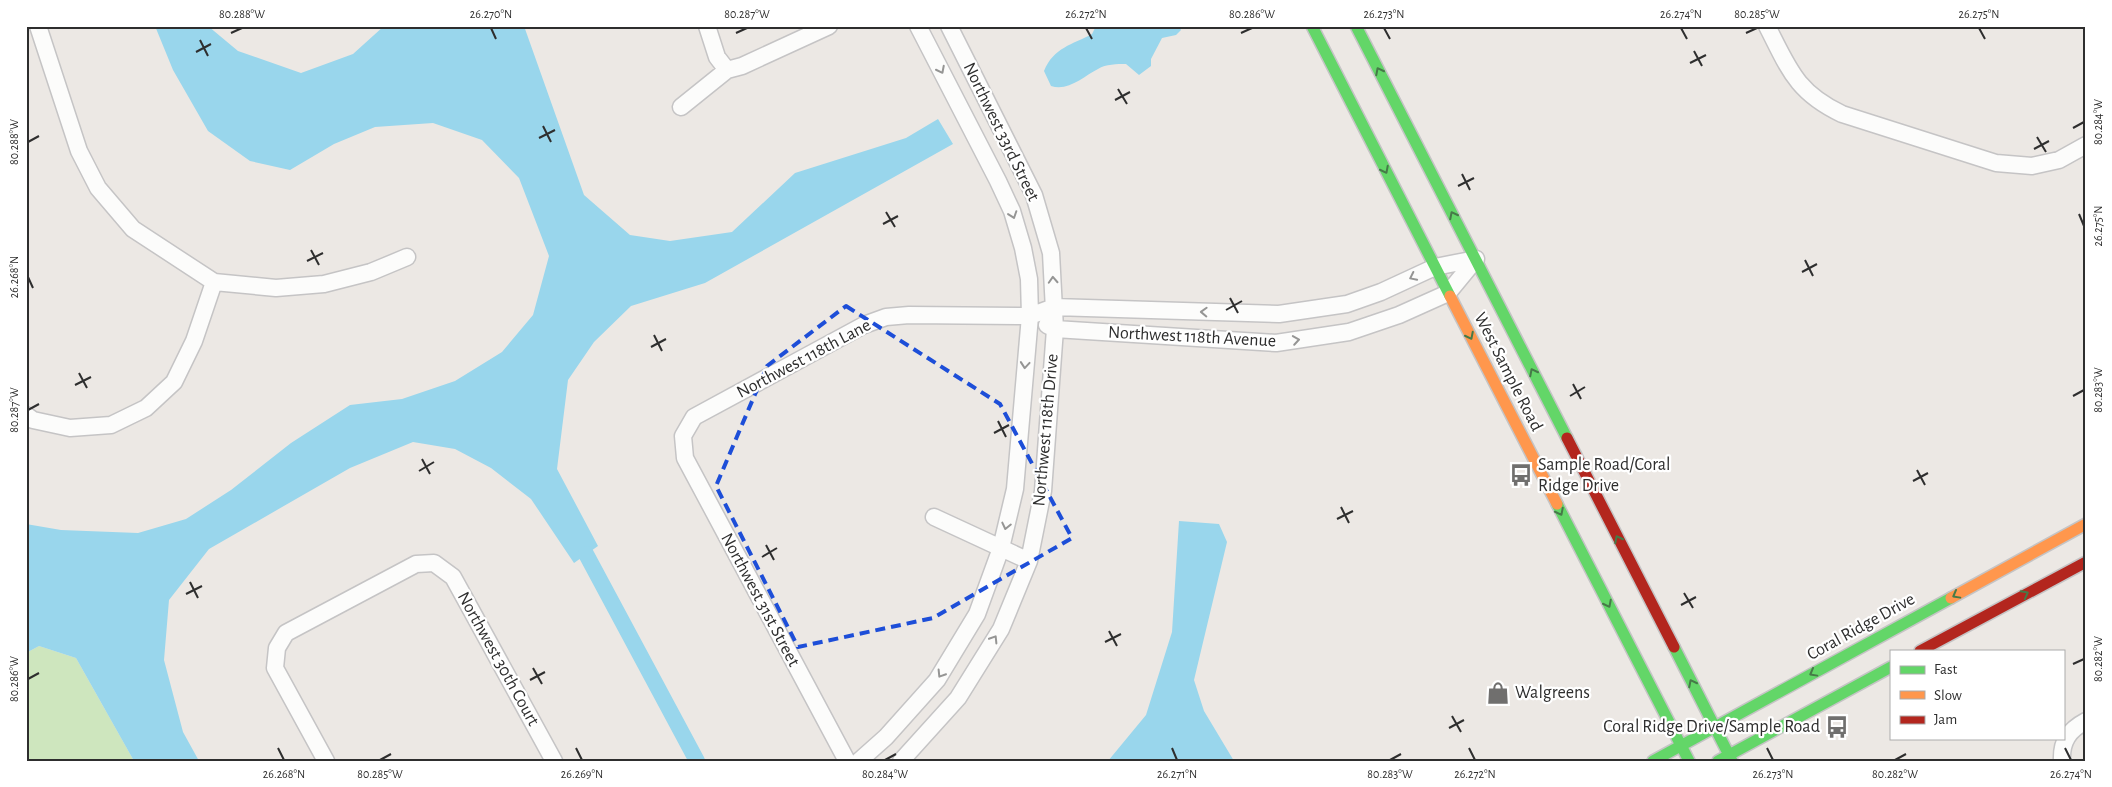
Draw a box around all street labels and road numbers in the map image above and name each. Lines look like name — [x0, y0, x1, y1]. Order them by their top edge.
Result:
street label: Northwest 33rd Street — [960, 60, 1043, 204]
street label: West Sample Road — [1470, 310, 1546, 434]
street label: Northwest 118th Lane — [734, 316, 874, 402]
street label: Northwest 118th Avenue — [1108, 324, 1276, 350]
street label: Northwest 118th Drive — [1030, 353, 1062, 507]
street label: Northwest 31st Street — [717, 530, 803, 670]
street label: Northwest 30th Court — [454, 589, 542, 729]
street label: Coral Ridge Drive — [1804, 590, 1918, 664]

